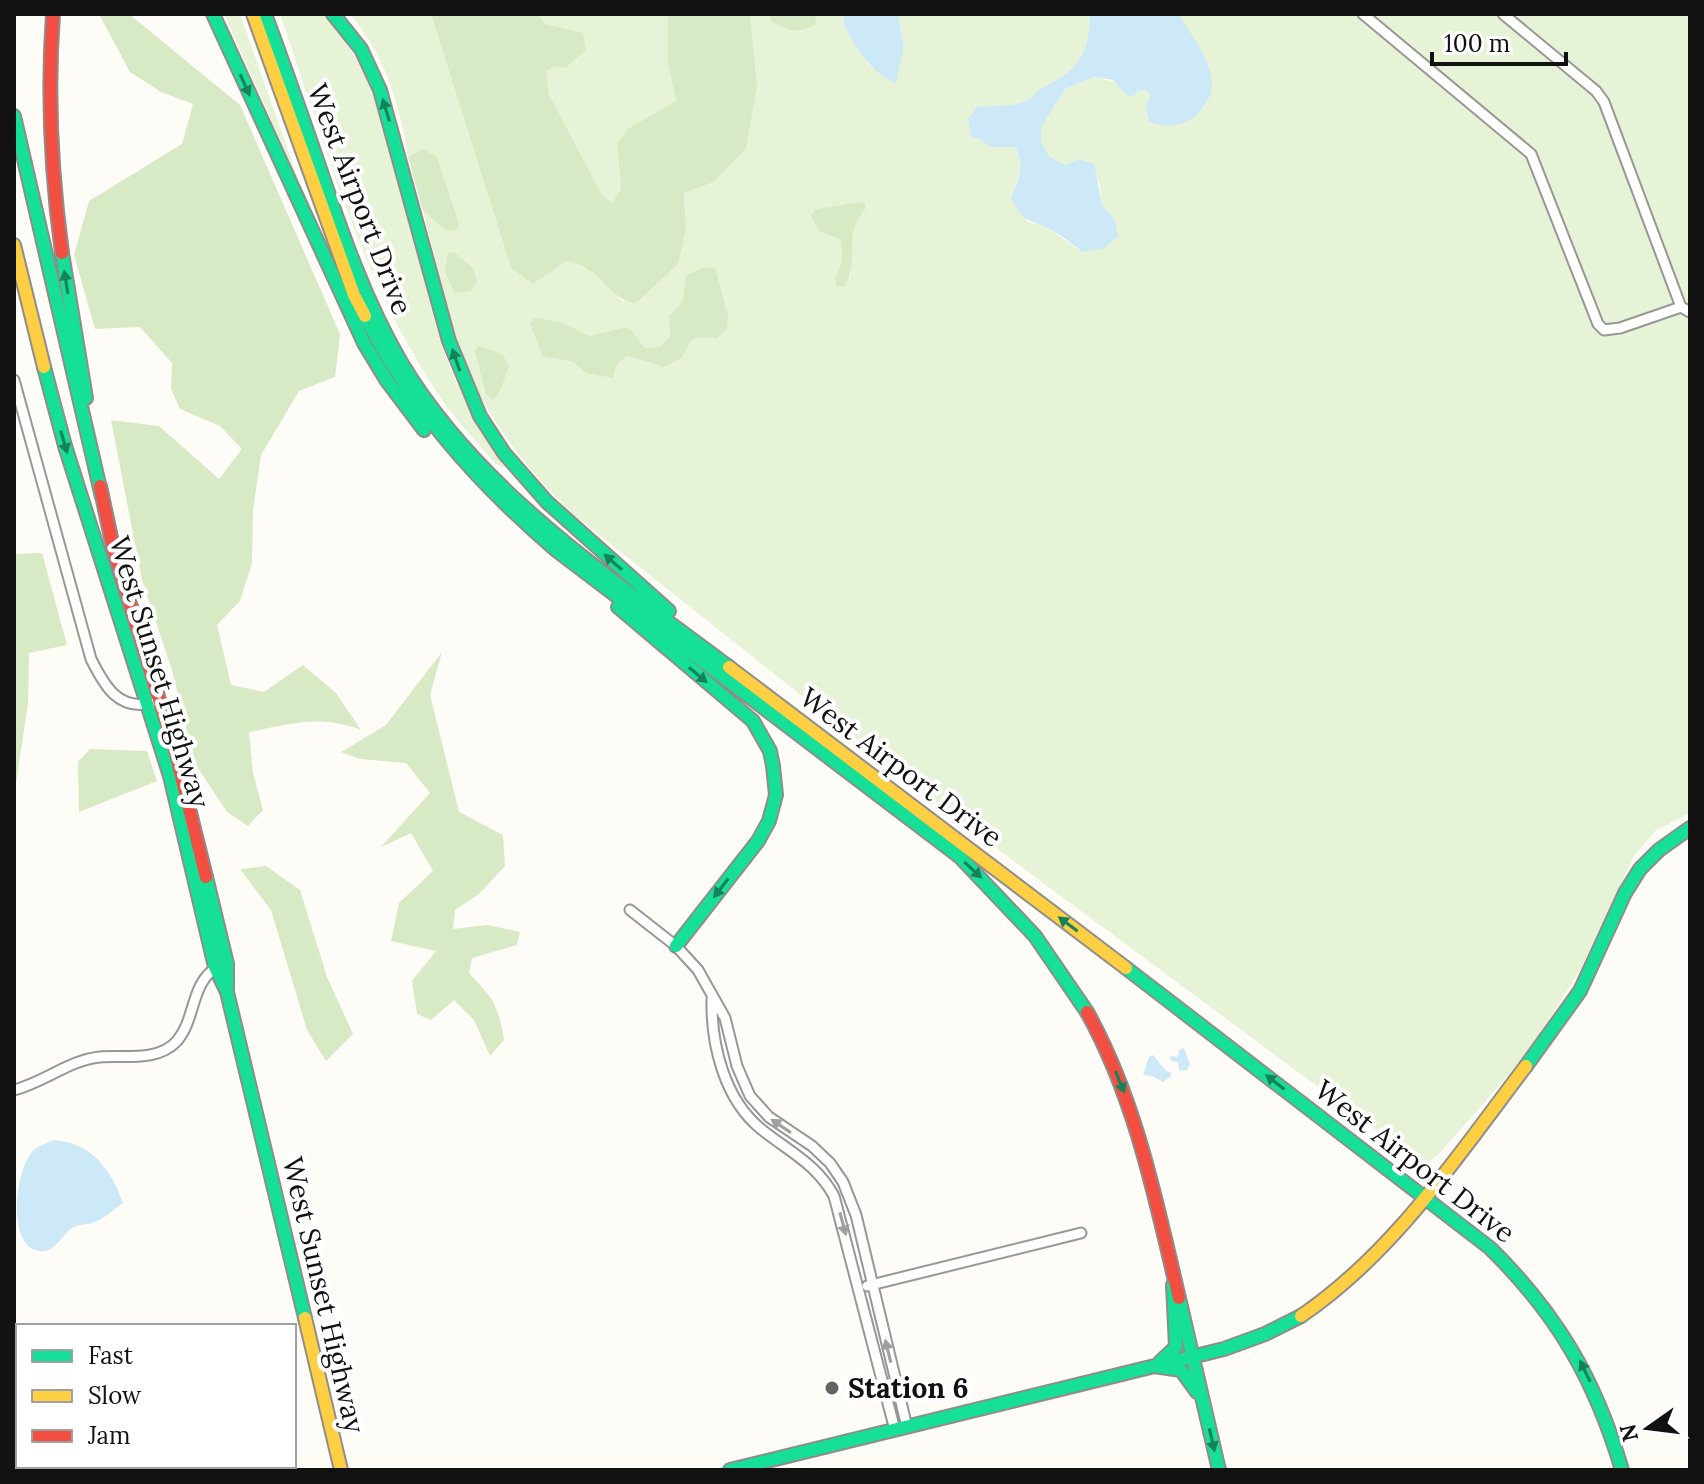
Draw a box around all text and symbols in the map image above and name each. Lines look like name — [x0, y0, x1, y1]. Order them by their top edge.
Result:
scale bar — [1432, 16, 1566, 66]
text: 100 m — [1444, 28, 1510, 59]
one-way arrow — [239, 73, 252, 97]
street label: West Airport Drive — [299, 79, 421, 319]
one-way arrow — [379, 97, 392, 121]
one-way arrow — [60, 269, 72, 294]
one-way arrow — [449, 348, 461, 372]
one-way arrow — [58, 431, 71, 455]
street label: West Sunset Highway — [102, 532, 219, 812]
one-way arrow — [604, 554, 624, 571]
one-way arrow — [688, 666, 708, 683]
street label: West Airport Drive — [793, 679, 1009, 855]
one-way arrow — [964, 860, 983, 878]
one-way arrow — [714, 878, 730, 898]
one-way arrow — [1058, 917, 1078, 933]
one-way arrow — [1113, 1070, 1126, 1094]
street label: West Airport Drive — [1308, 1072, 1522, 1250]
one-way arrow — [1264, 1074, 1285, 1090]
one-way arrow — [771, 1119, 792, 1134]
street label: West Sunset Highway — [275, 1154, 373, 1437]
one-way arrow — [838, 1211, 850, 1236]
legend — [16, 1324, 296, 1468]
one-way arrow — [882, 1339, 894, 1364]
text: Fast — [88, 1340, 134, 1371]
one-way arrow — [1578, 1359, 1592, 1382]
place label: Station 6 — [848, 1370, 969, 1406]
marker: Station 6 — [823, 1379, 841, 1397]
text: Slow — [88, 1380, 142, 1411]
north arrow — [1608, 1388, 1688, 1468]
text: Jam — [87, 1420, 130, 1451]
text: N — [1613, 1421, 1644, 1444]
one-way arrow — [1206, 1428, 1219, 1453]

